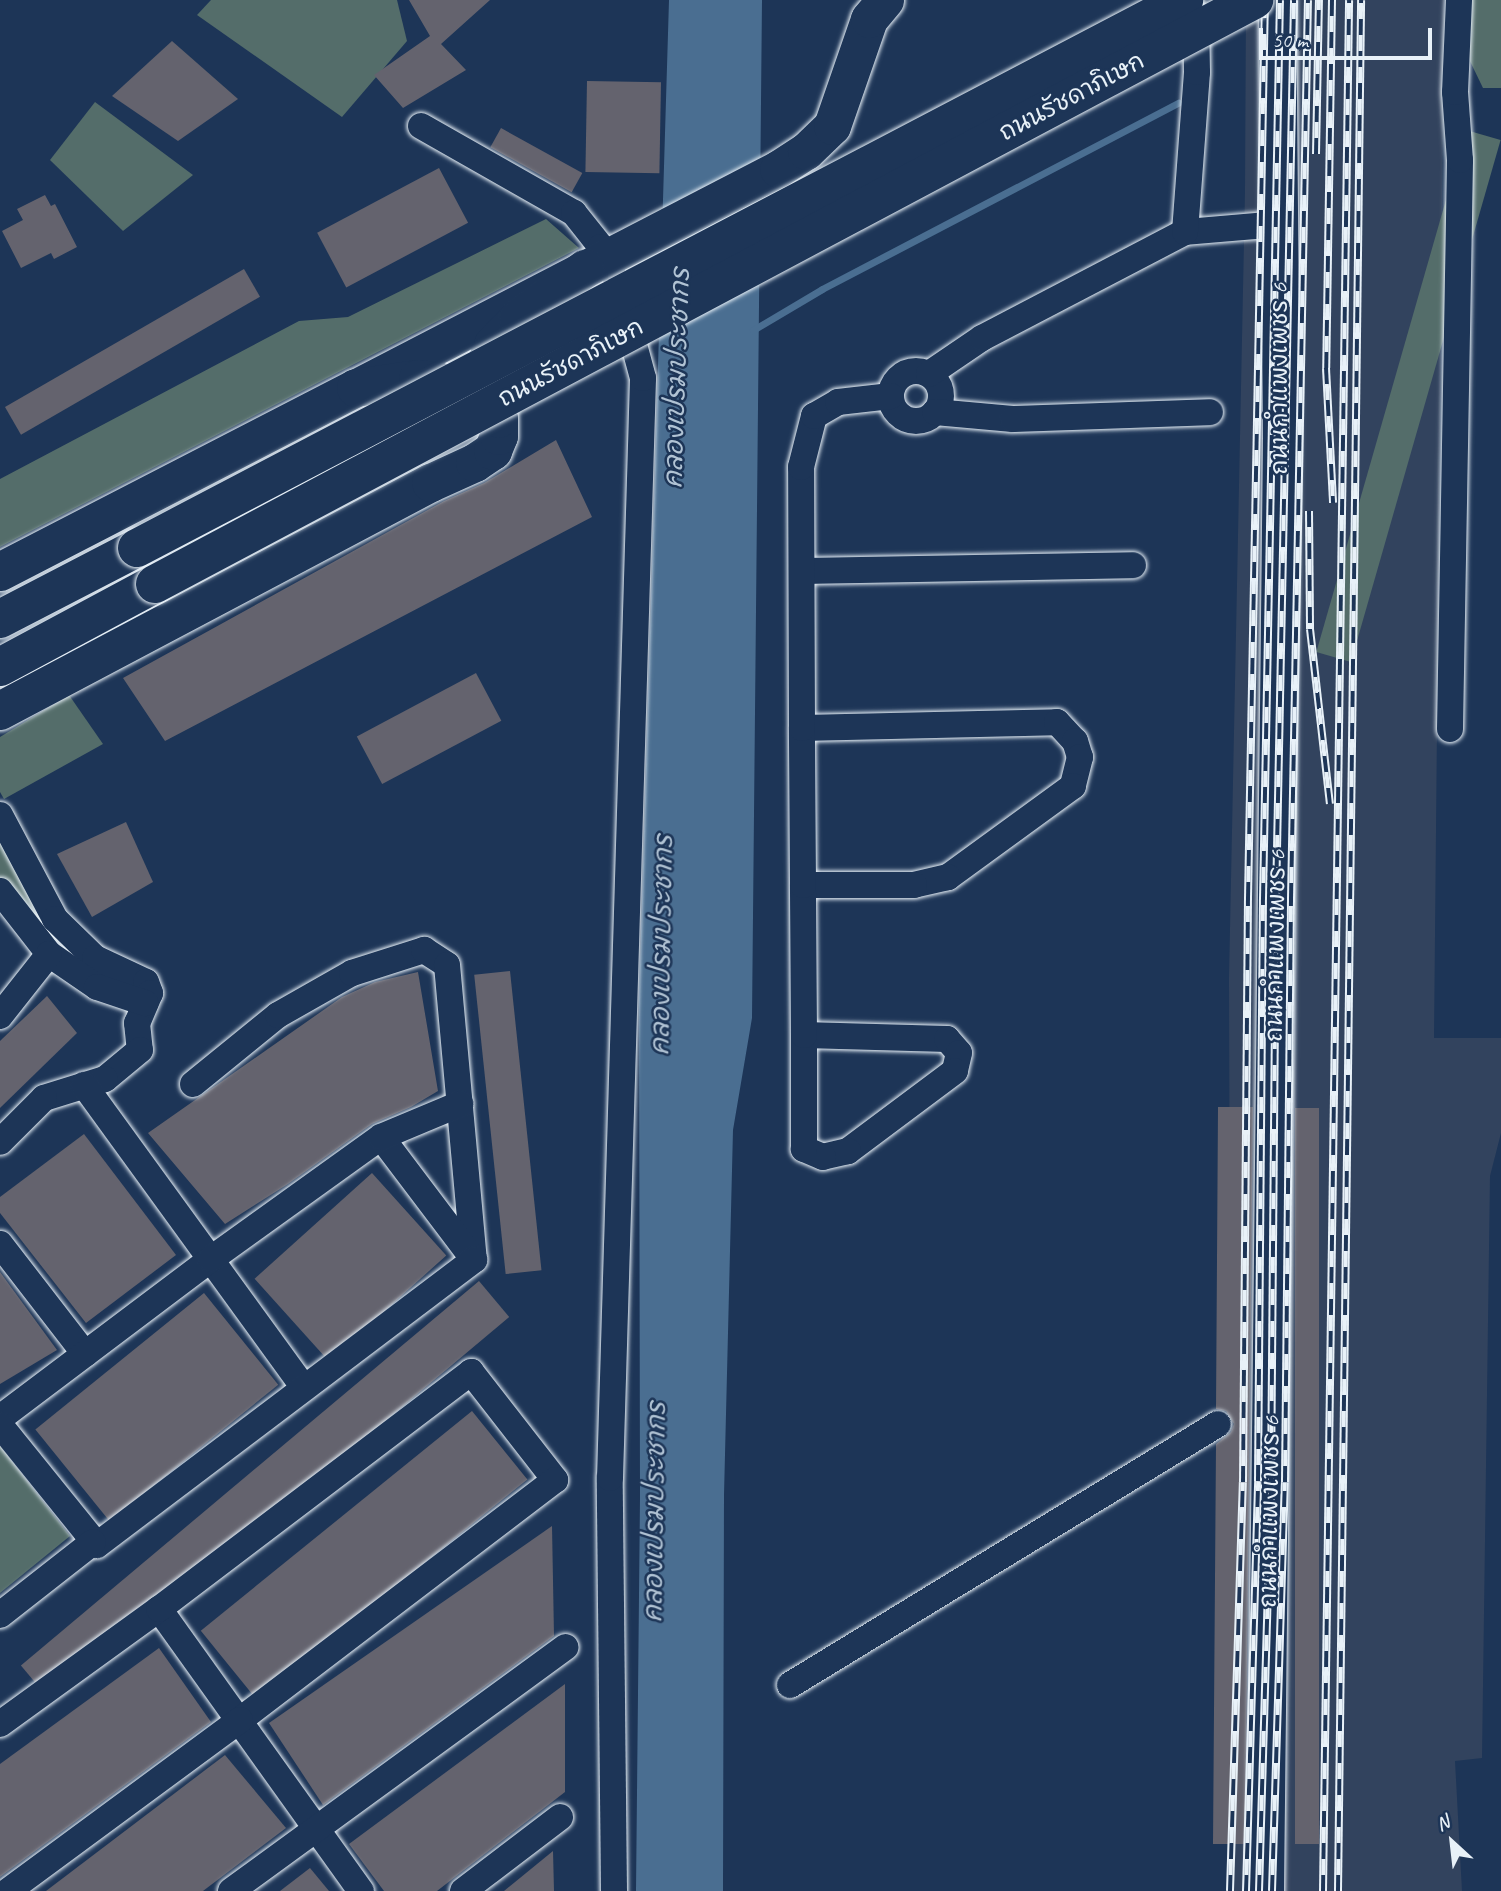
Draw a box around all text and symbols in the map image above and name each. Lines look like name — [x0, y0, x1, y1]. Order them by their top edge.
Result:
scale bar — [1263, 14, 1436, 58]
text: 50 m — [1272, 27, 1308, 53]
street label: ถนนรัชดาภิเษก — [994, 47, 1150, 147]
water label: คลองเปรมประชากร — [658, 267, 696, 489]
street label: ถนนกำแพงเพชร 6 — [1266, 283, 1294, 475]
street label: ถนนรัชดาภิเษก — [493, 313, 649, 413]
water label: คลองเปรมประชากร — [644, 835, 680, 1055]
street label: ถนนกำแพงเพชร 6 — [1260, 850, 1292, 1042]
water label: คลองเปรมประชากร — [637, 1402, 673, 1622]
street label: ถนนกำแพงเพชร 6 — [1254, 1416, 1286, 1608]
north arrow — [1417, 1807, 1487, 1877]
text: N — [1432, 1810, 1453, 1837]

